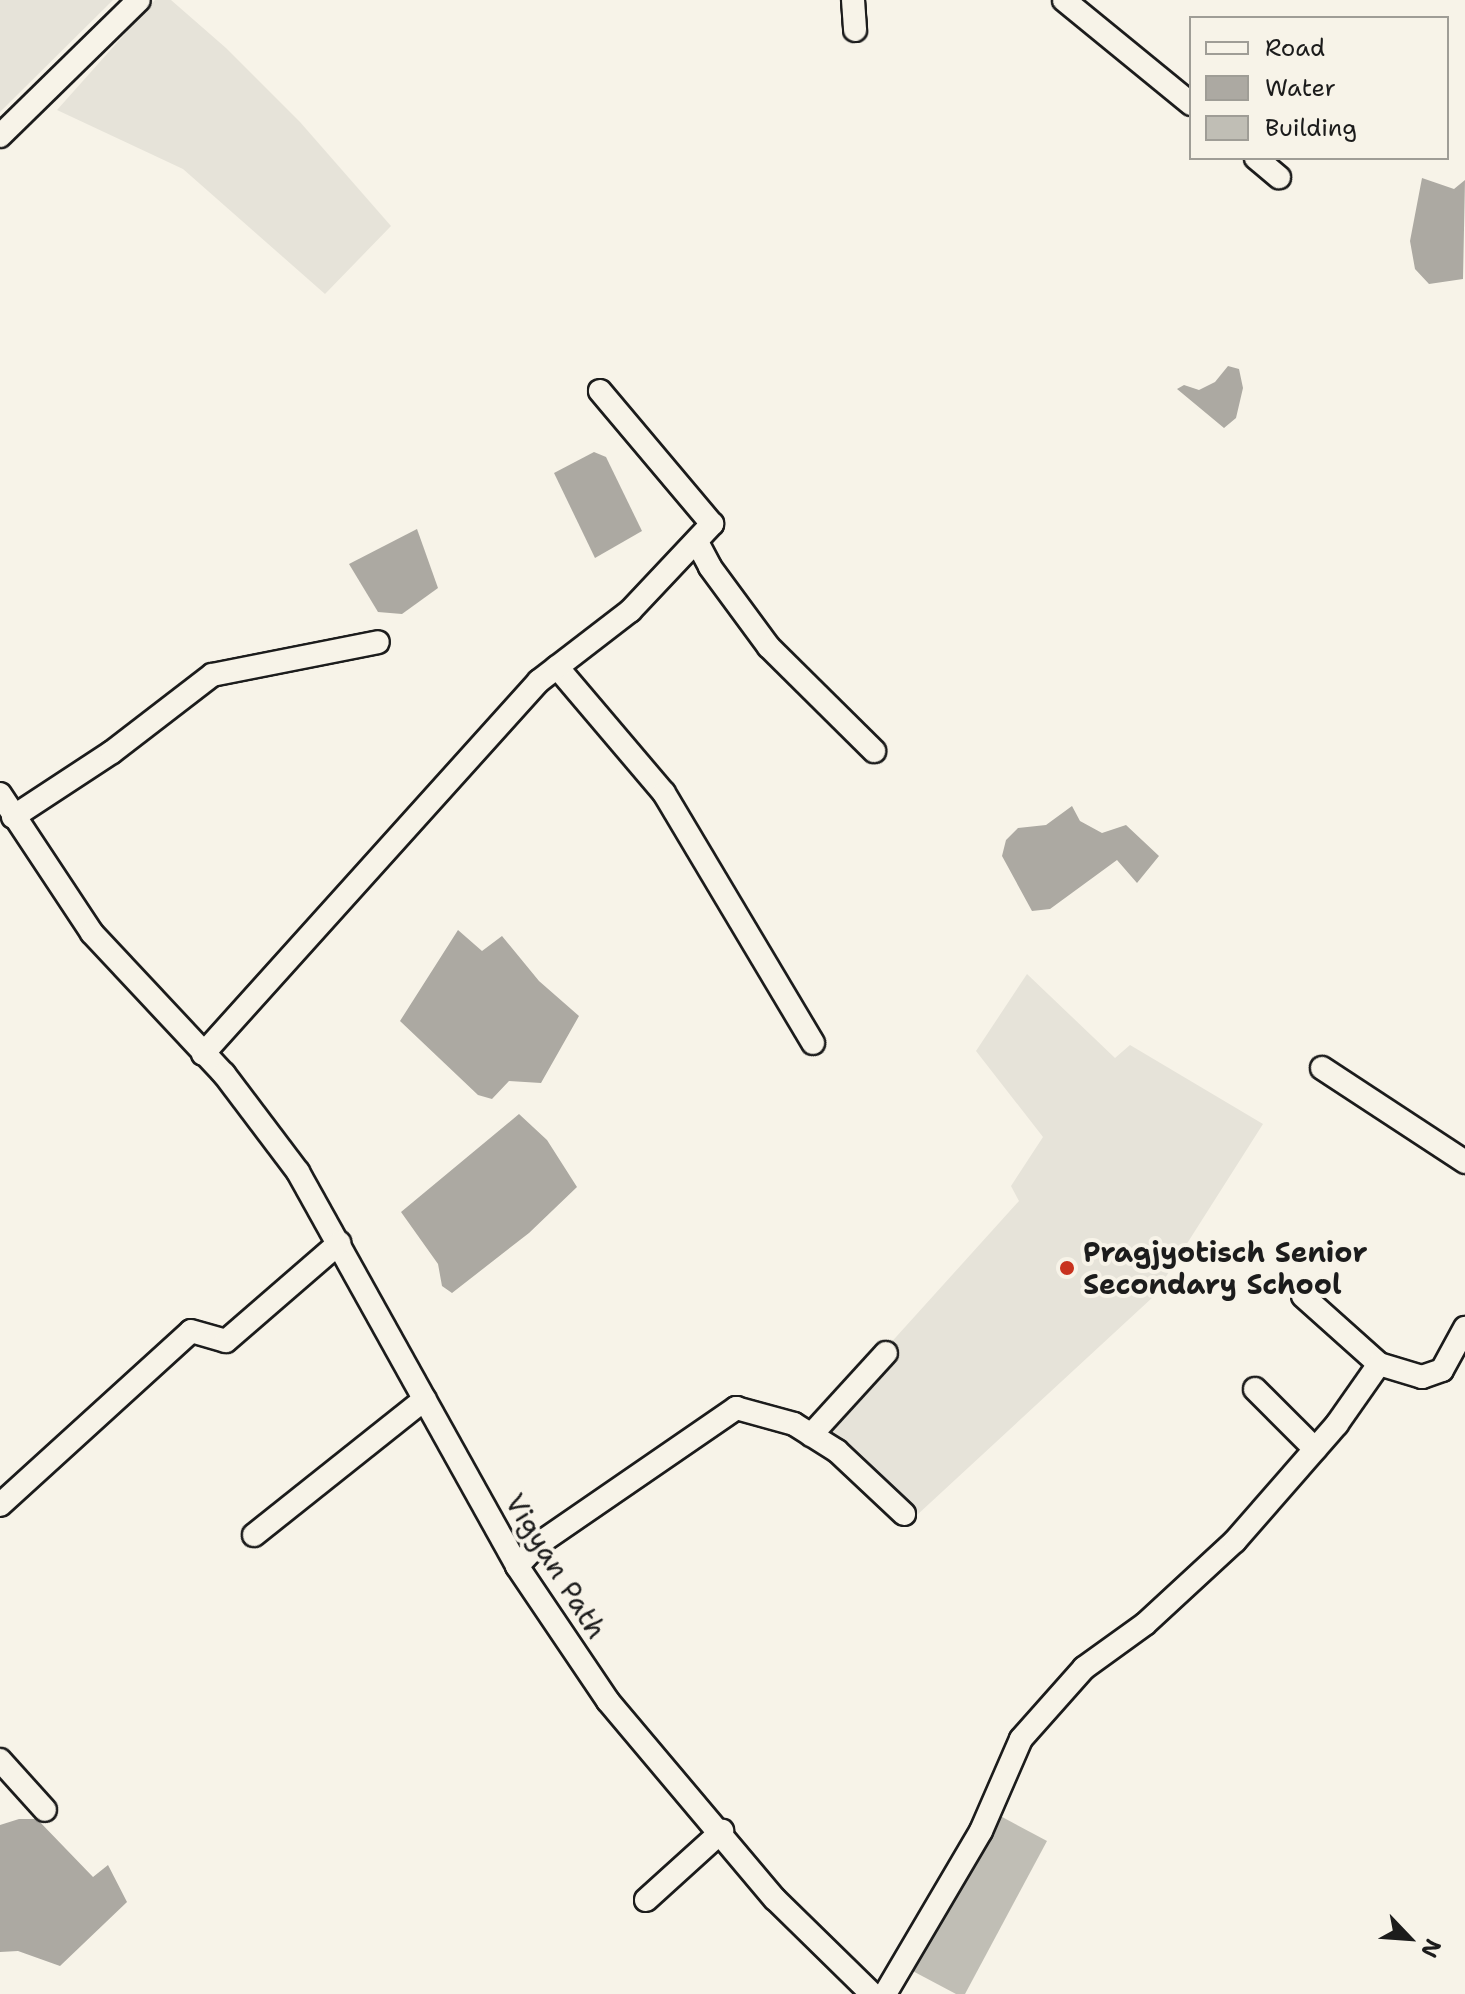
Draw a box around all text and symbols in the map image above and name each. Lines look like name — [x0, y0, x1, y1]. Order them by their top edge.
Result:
legend — [1189, 16, 1449, 160]
text: Road — [1265, 32, 1325, 64]
text: Water — [1265, 72, 1336, 104]
text: Building — [1265, 112, 1357, 144]
place label: Pragjyotisch Senior Secondary School — [1083, 1235, 1367, 1301]
marker: Pragjyotisch Senior Secondary School — [1058, 1259, 1076, 1277]
street label: Vigyan Path — [498, 1487, 614, 1645]
north arrow — [1369, 1898, 1449, 1978]
text: N — [1414, 1934, 1448, 1962]

